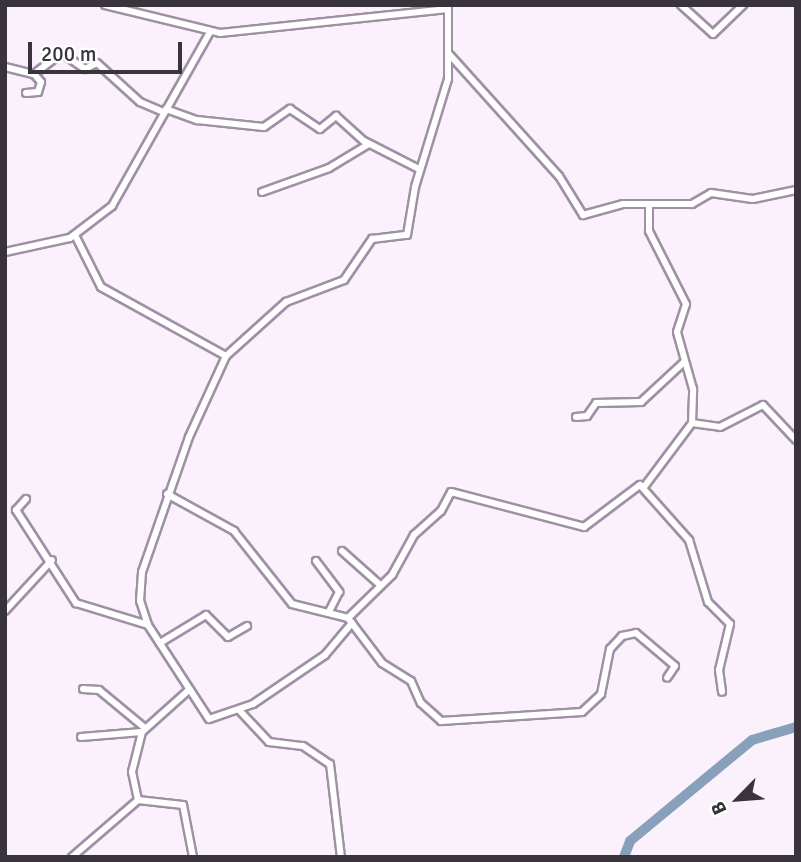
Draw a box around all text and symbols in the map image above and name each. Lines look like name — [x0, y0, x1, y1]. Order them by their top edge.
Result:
scale bar — [32, 28, 186, 72]
text: 200 m — [41, 41, 96, 67]
north arrow — [703, 764, 773, 834]
text: B — [706, 798, 732, 818]

